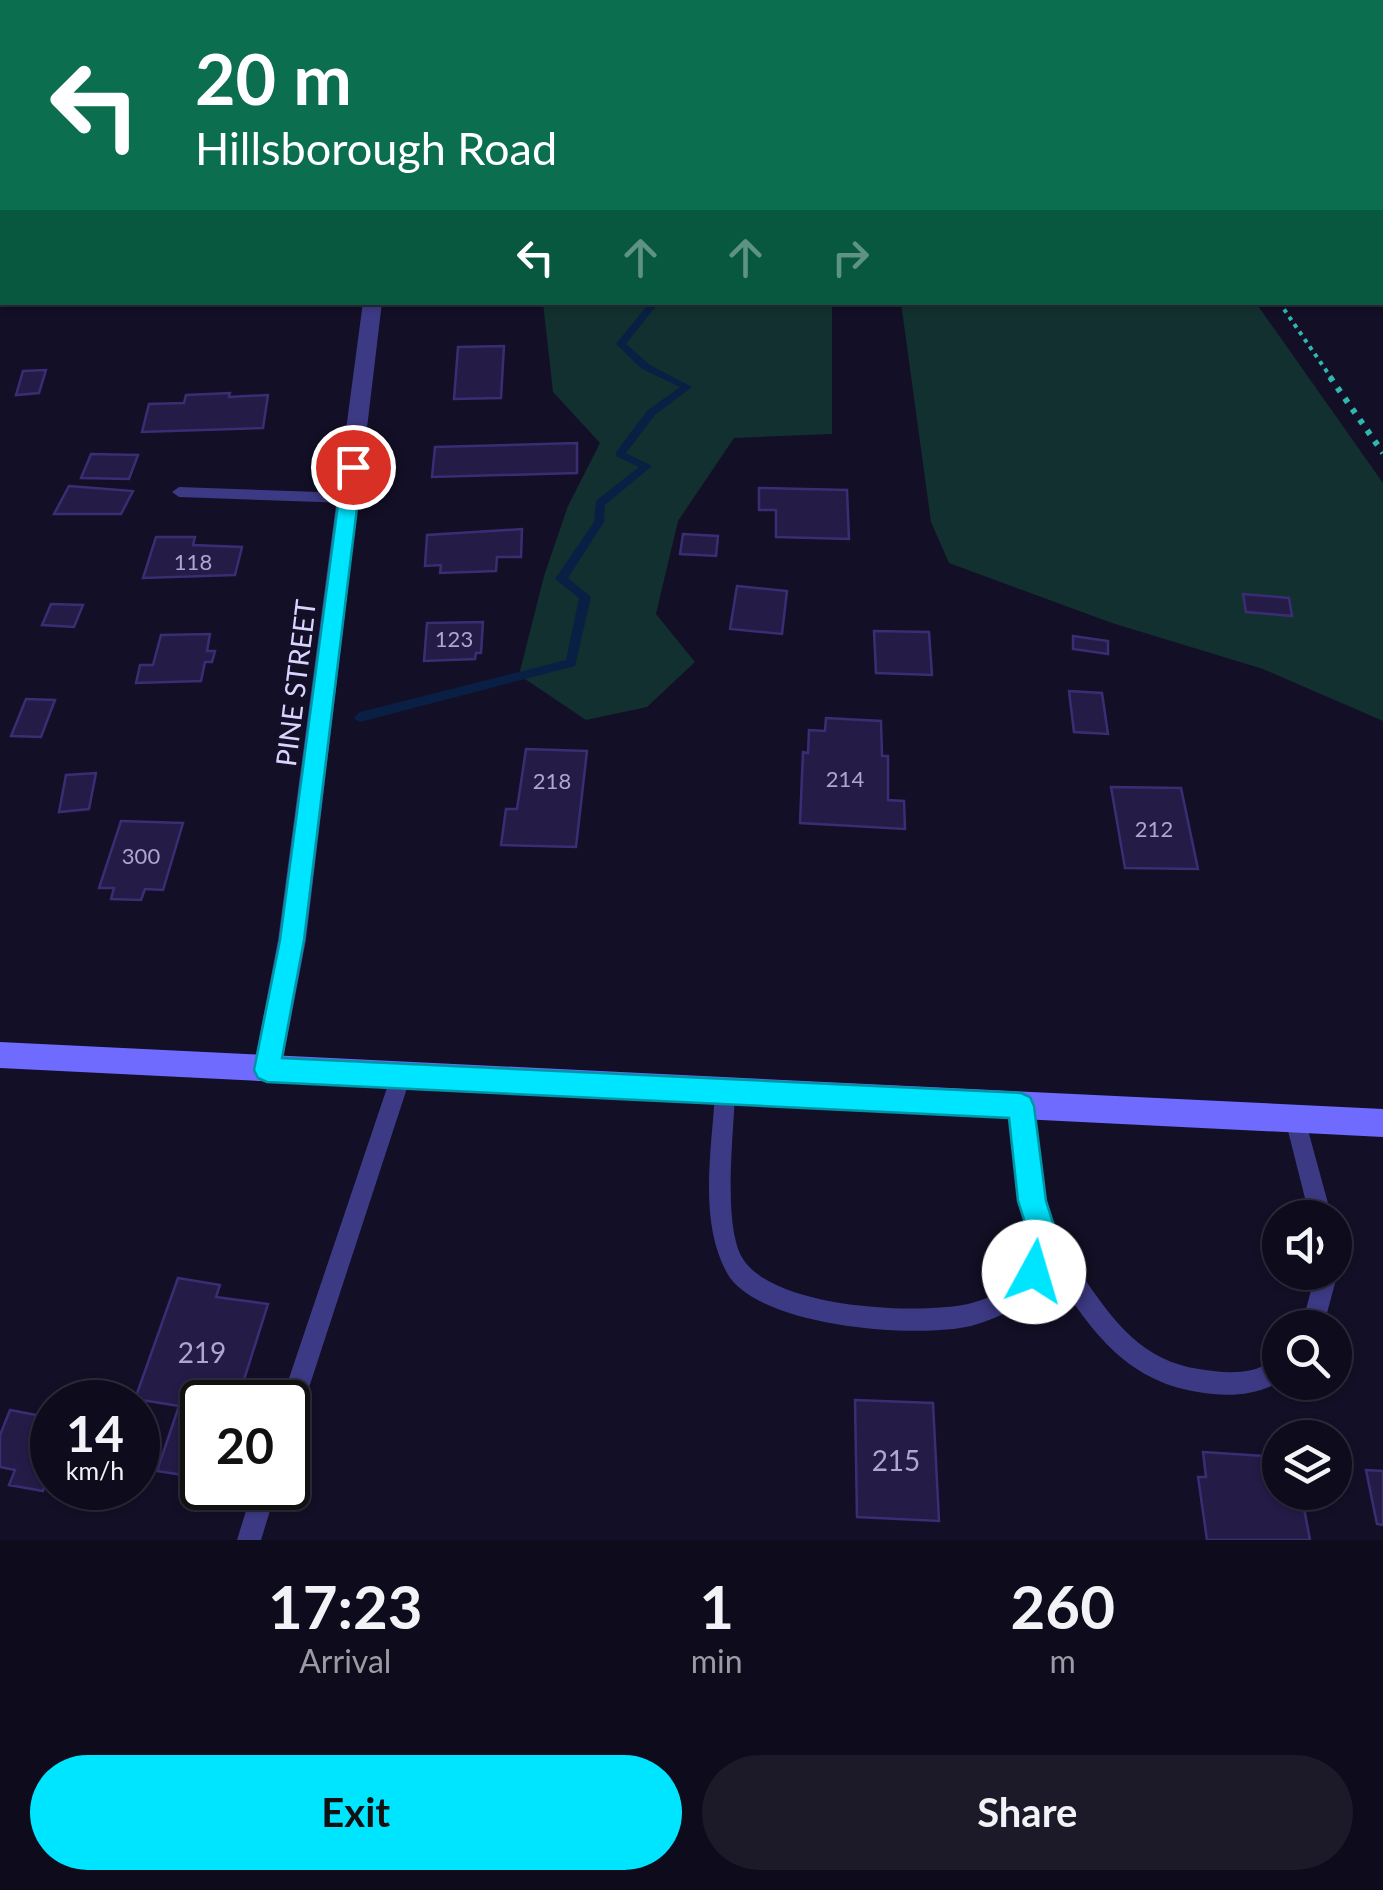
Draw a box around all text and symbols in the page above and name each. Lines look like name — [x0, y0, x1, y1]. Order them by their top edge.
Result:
text: 20 m — [195, 36, 352, 120]
icon: left — [30, 40, 160, 170]
text: Hillsborough Road — [195, 121, 557, 175]
icon: left — [508, 230, 563, 285]
icon: ahead — [613, 230, 668, 285]
icon: ahead — [718, 230, 773, 285]
icon: right — [823, 230, 878, 285]
pin — [311, 425, 396, 510]
icon: arrive — [326, 440, 381, 495]
house number: 118 — [174, 548, 212, 575]
street label: PINE STREET — [268, 597, 322, 768]
house number: 123 — [435, 625, 473, 652]
house number: 214 — [826, 765, 864, 792]
house number: 218 — [533, 767, 571, 794]
house number: 212 — [1135, 815, 1173, 842]
house number: 300 — [122, 842, 160, 869]
map controls — [1262, 1200, 1352, 1510]
button: sound — [1262, 1200, 1352, 1290]
position arrow — [982, 1220, 1086, 1324]
button: search — [1262, 1310, 1352, 1400]
house number: 219 — [178, 1335, 226, 1369]
speed limit sign: 20 — [180, 1380, 310, 1510]
text: 14 — [66, 1403, 124, 1463]
button: layers — [1262, 1420, 1352, 1510]
house number: 215 — [872, 1443, 920, 1477]
text: km/h — [66, 1455, 124, 1485]
text: 17:23 — [268, 1570, 423, 1642]
text: 1 — [699, 1570, 734, 1642]
text: 260 — [1011, 1570, 1115, 1642]
text: Arrival — [299, 1641, 391, 1680]
text: min — [691, 1641, 743, 1680]
text: m — [1050, 1641, 1076, 1680]
button: Exit — [30, 1755, 682, 1870]
button: Share — [702, 1755, 1353, 1870]

